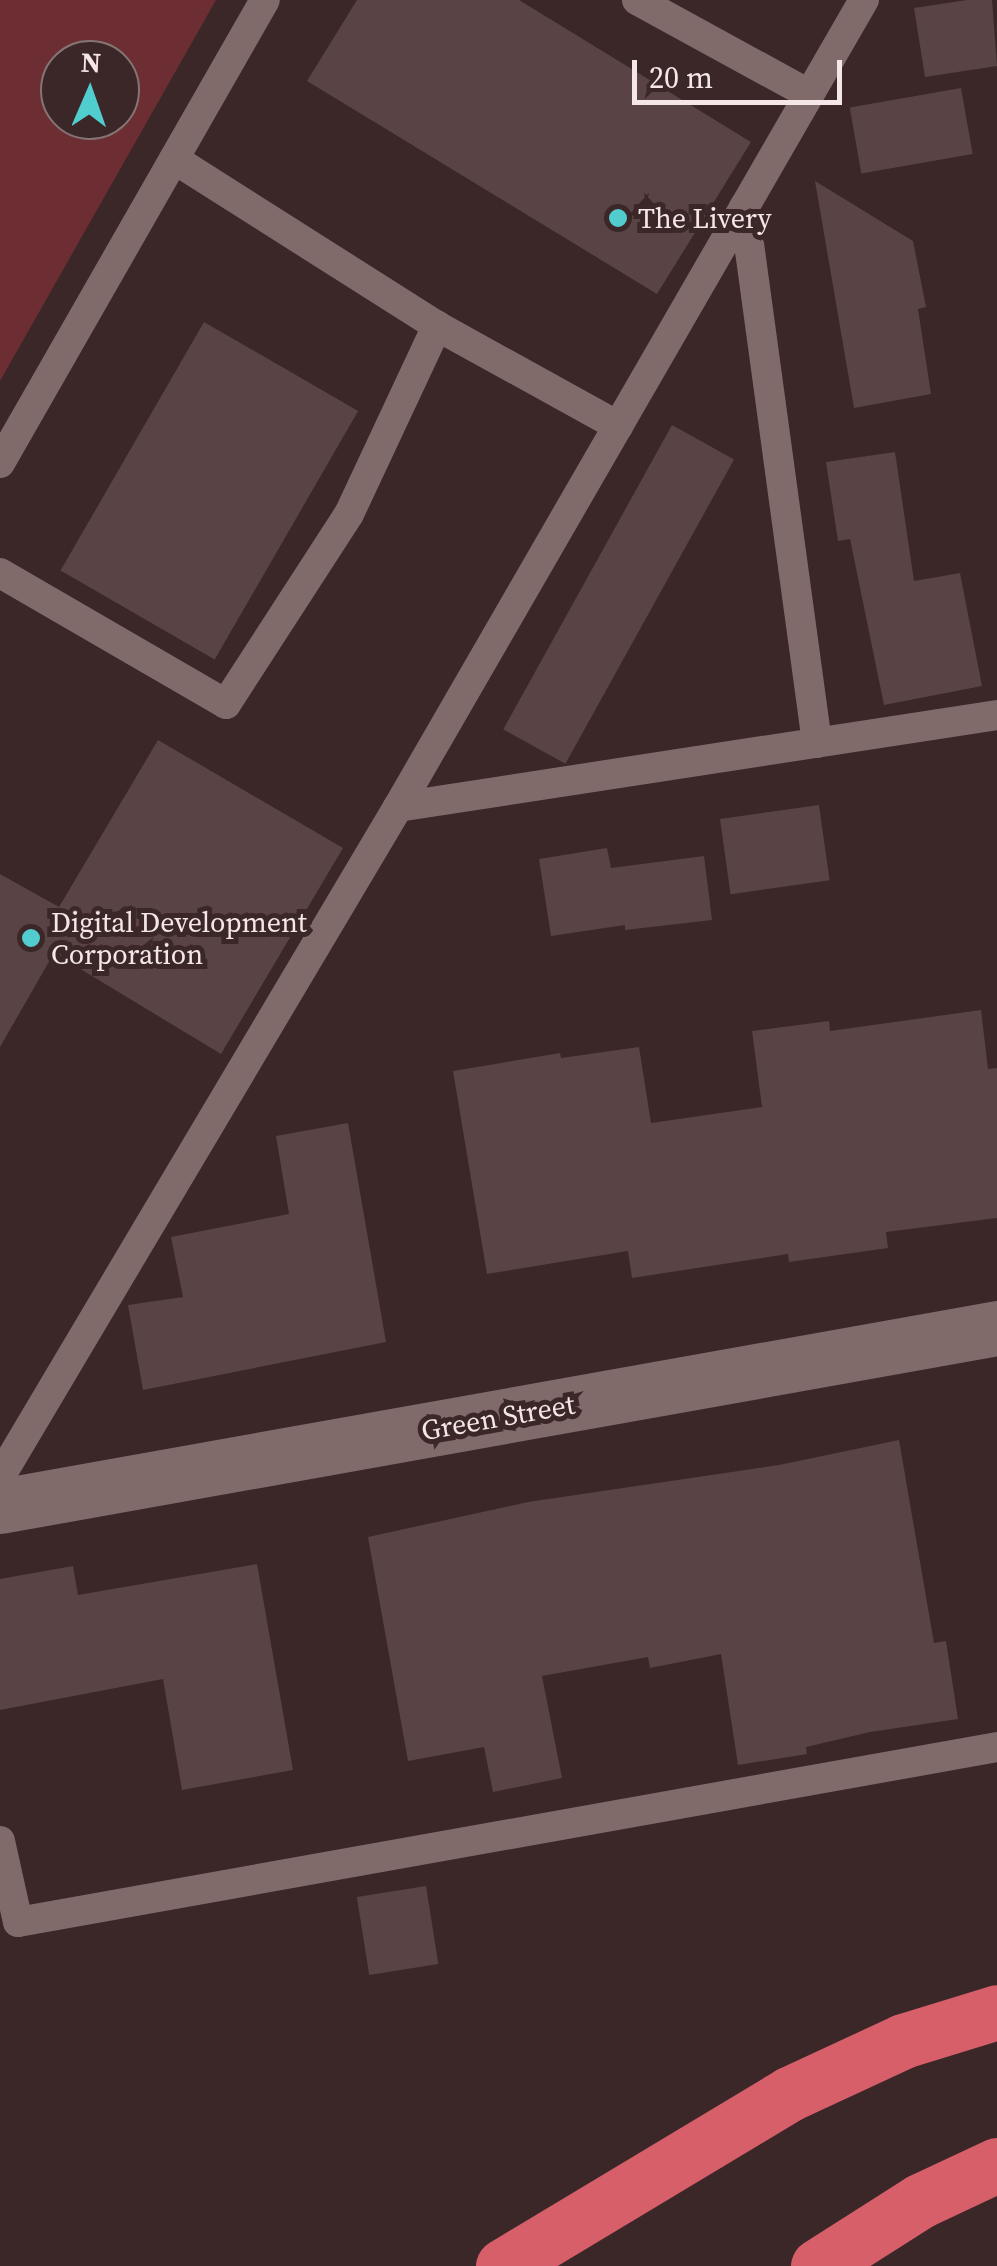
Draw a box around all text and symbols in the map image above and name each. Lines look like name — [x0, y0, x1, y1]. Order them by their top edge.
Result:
north arrow — [40, 40, 140, 140]
scale bar — [637, 40, 847, 102]
text: N — [80, 43, 102, 81]
text: 20 m — [649, 57, 713, 98]
place label: The Livery — [638, 201, 771, 235]
marker: The Livery — [607, 207, 629, 229]
place label: Digital Development Corporation — [51, 905, 307, 971]
marker: Digital Development Corporation — [20, 927, 42, 949]
street label: Green Street — [419, 1387, 577, 1447]

